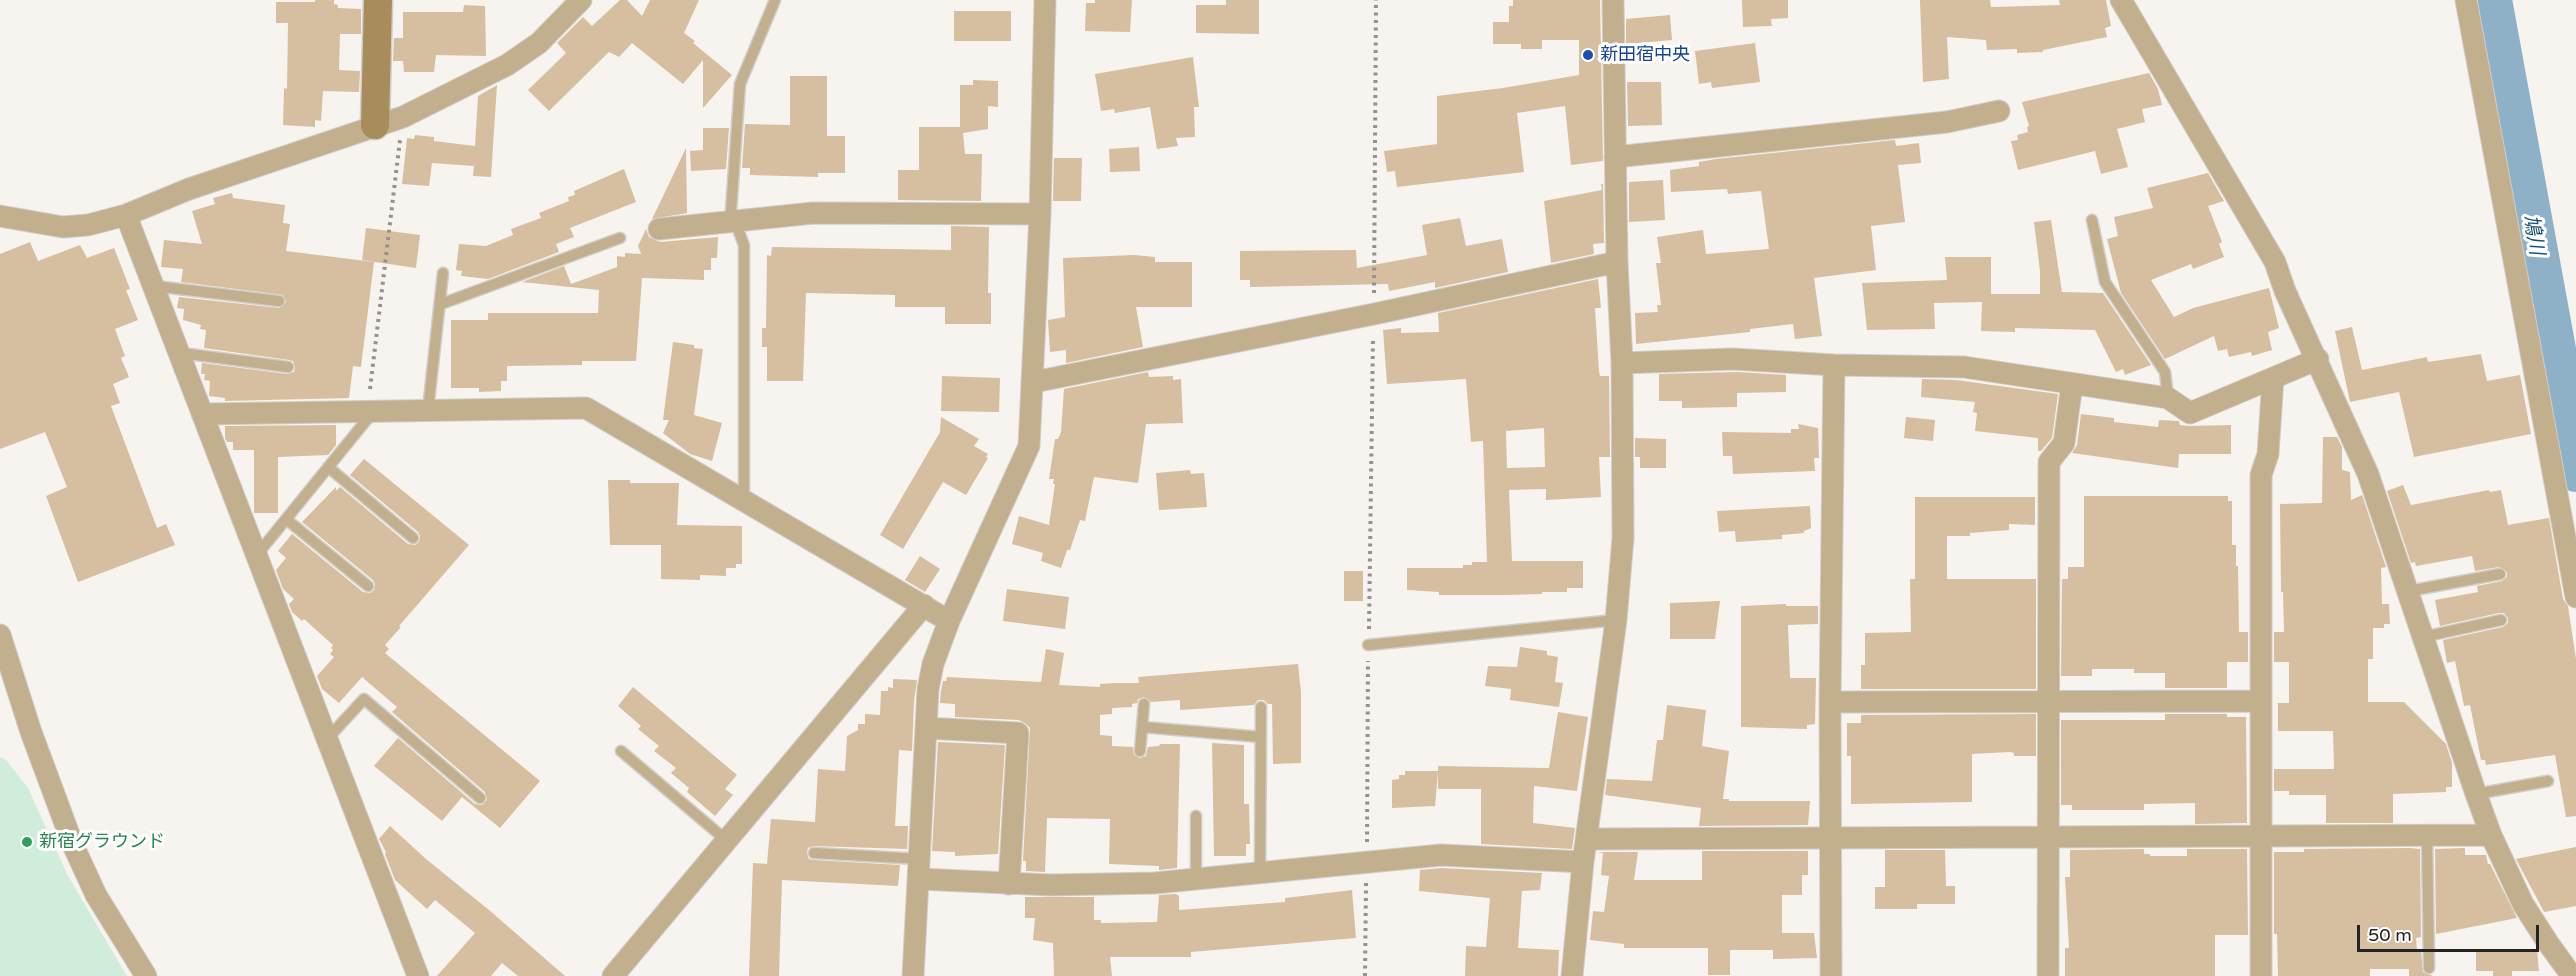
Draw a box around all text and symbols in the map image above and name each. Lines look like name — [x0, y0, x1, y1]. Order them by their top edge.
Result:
place label: 新田宿中央 — [1600, 44, 1690, 66]
marker: 新田宿中央 — [1581, 48, 1595, 62]
water label: 鳩川 — [2518, 213, 2548, 257]
place label: 新宿グラウンド — [39, 831, 165, 853]
marker: 新宿グラウンド — [20, 835, 34, 849]
scale bar — [2360, 913, 2542, 951]
text: 50 m — [2368, 924, 2412, 946]

